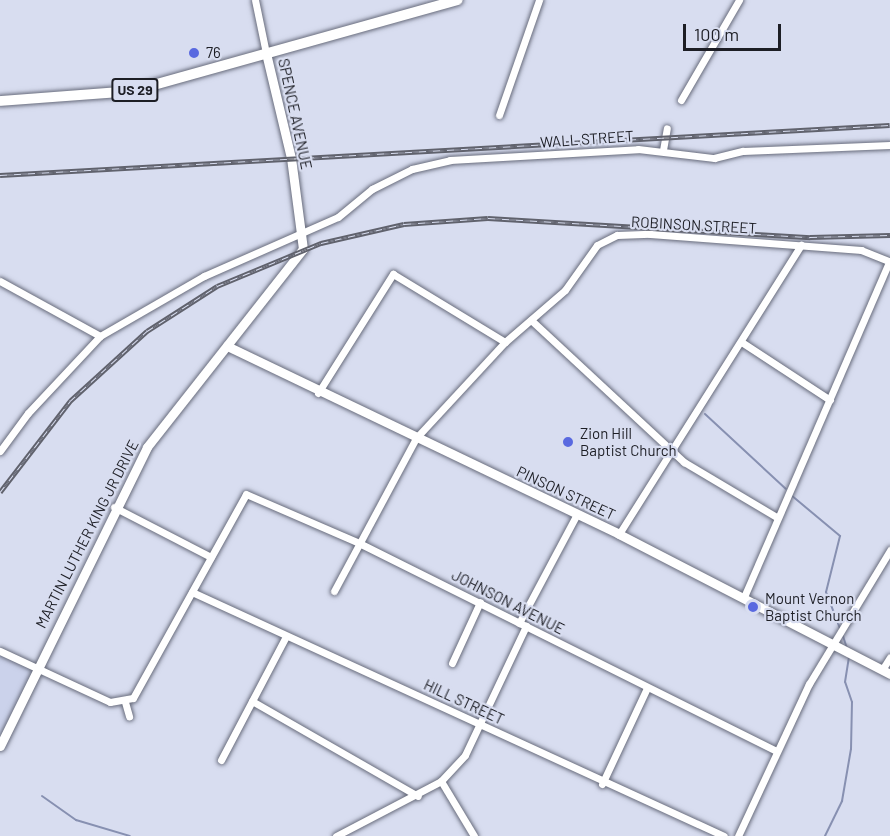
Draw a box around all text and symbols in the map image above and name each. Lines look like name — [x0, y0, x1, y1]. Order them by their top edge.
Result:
scale bar — [686, 12, 784, 50]
text: 100 m — [694, 23, 739, 45]
place label: 76 — [206, 44, 221, 62]
marker: 76 — [187, 46, 201, 60]
street label: SPENCE AVENUE — [274, 57, 316, 171]
road number: US 29 — [111, 79, 159, 101]
street label: WALL STREET — [540, 127, 634, 151]
street label: ROBINSON STREET — [631, 213, 757, 237]
place label: Zion Hill Baptist Church — [580, 424, 677, 459]
marker: Zion Hill Baptist Church — [561, 435, 575, 449]
street label: MARTIN LUTHER KING JR DRIVE — [32, 437, 142, 631]
street label: PINSON STREET — [514, 462, 618, 524]
street label: JOHNSON AVENUE — [449, 566, 567, 638]
place label: Mount Vernon Baptist Church — [765, 589, 862, 624]
marker: Mount Vernon Baptist Church — [746, 600, 760, 614]
street label: HILL STREET — [421, 676, 507, 728]

